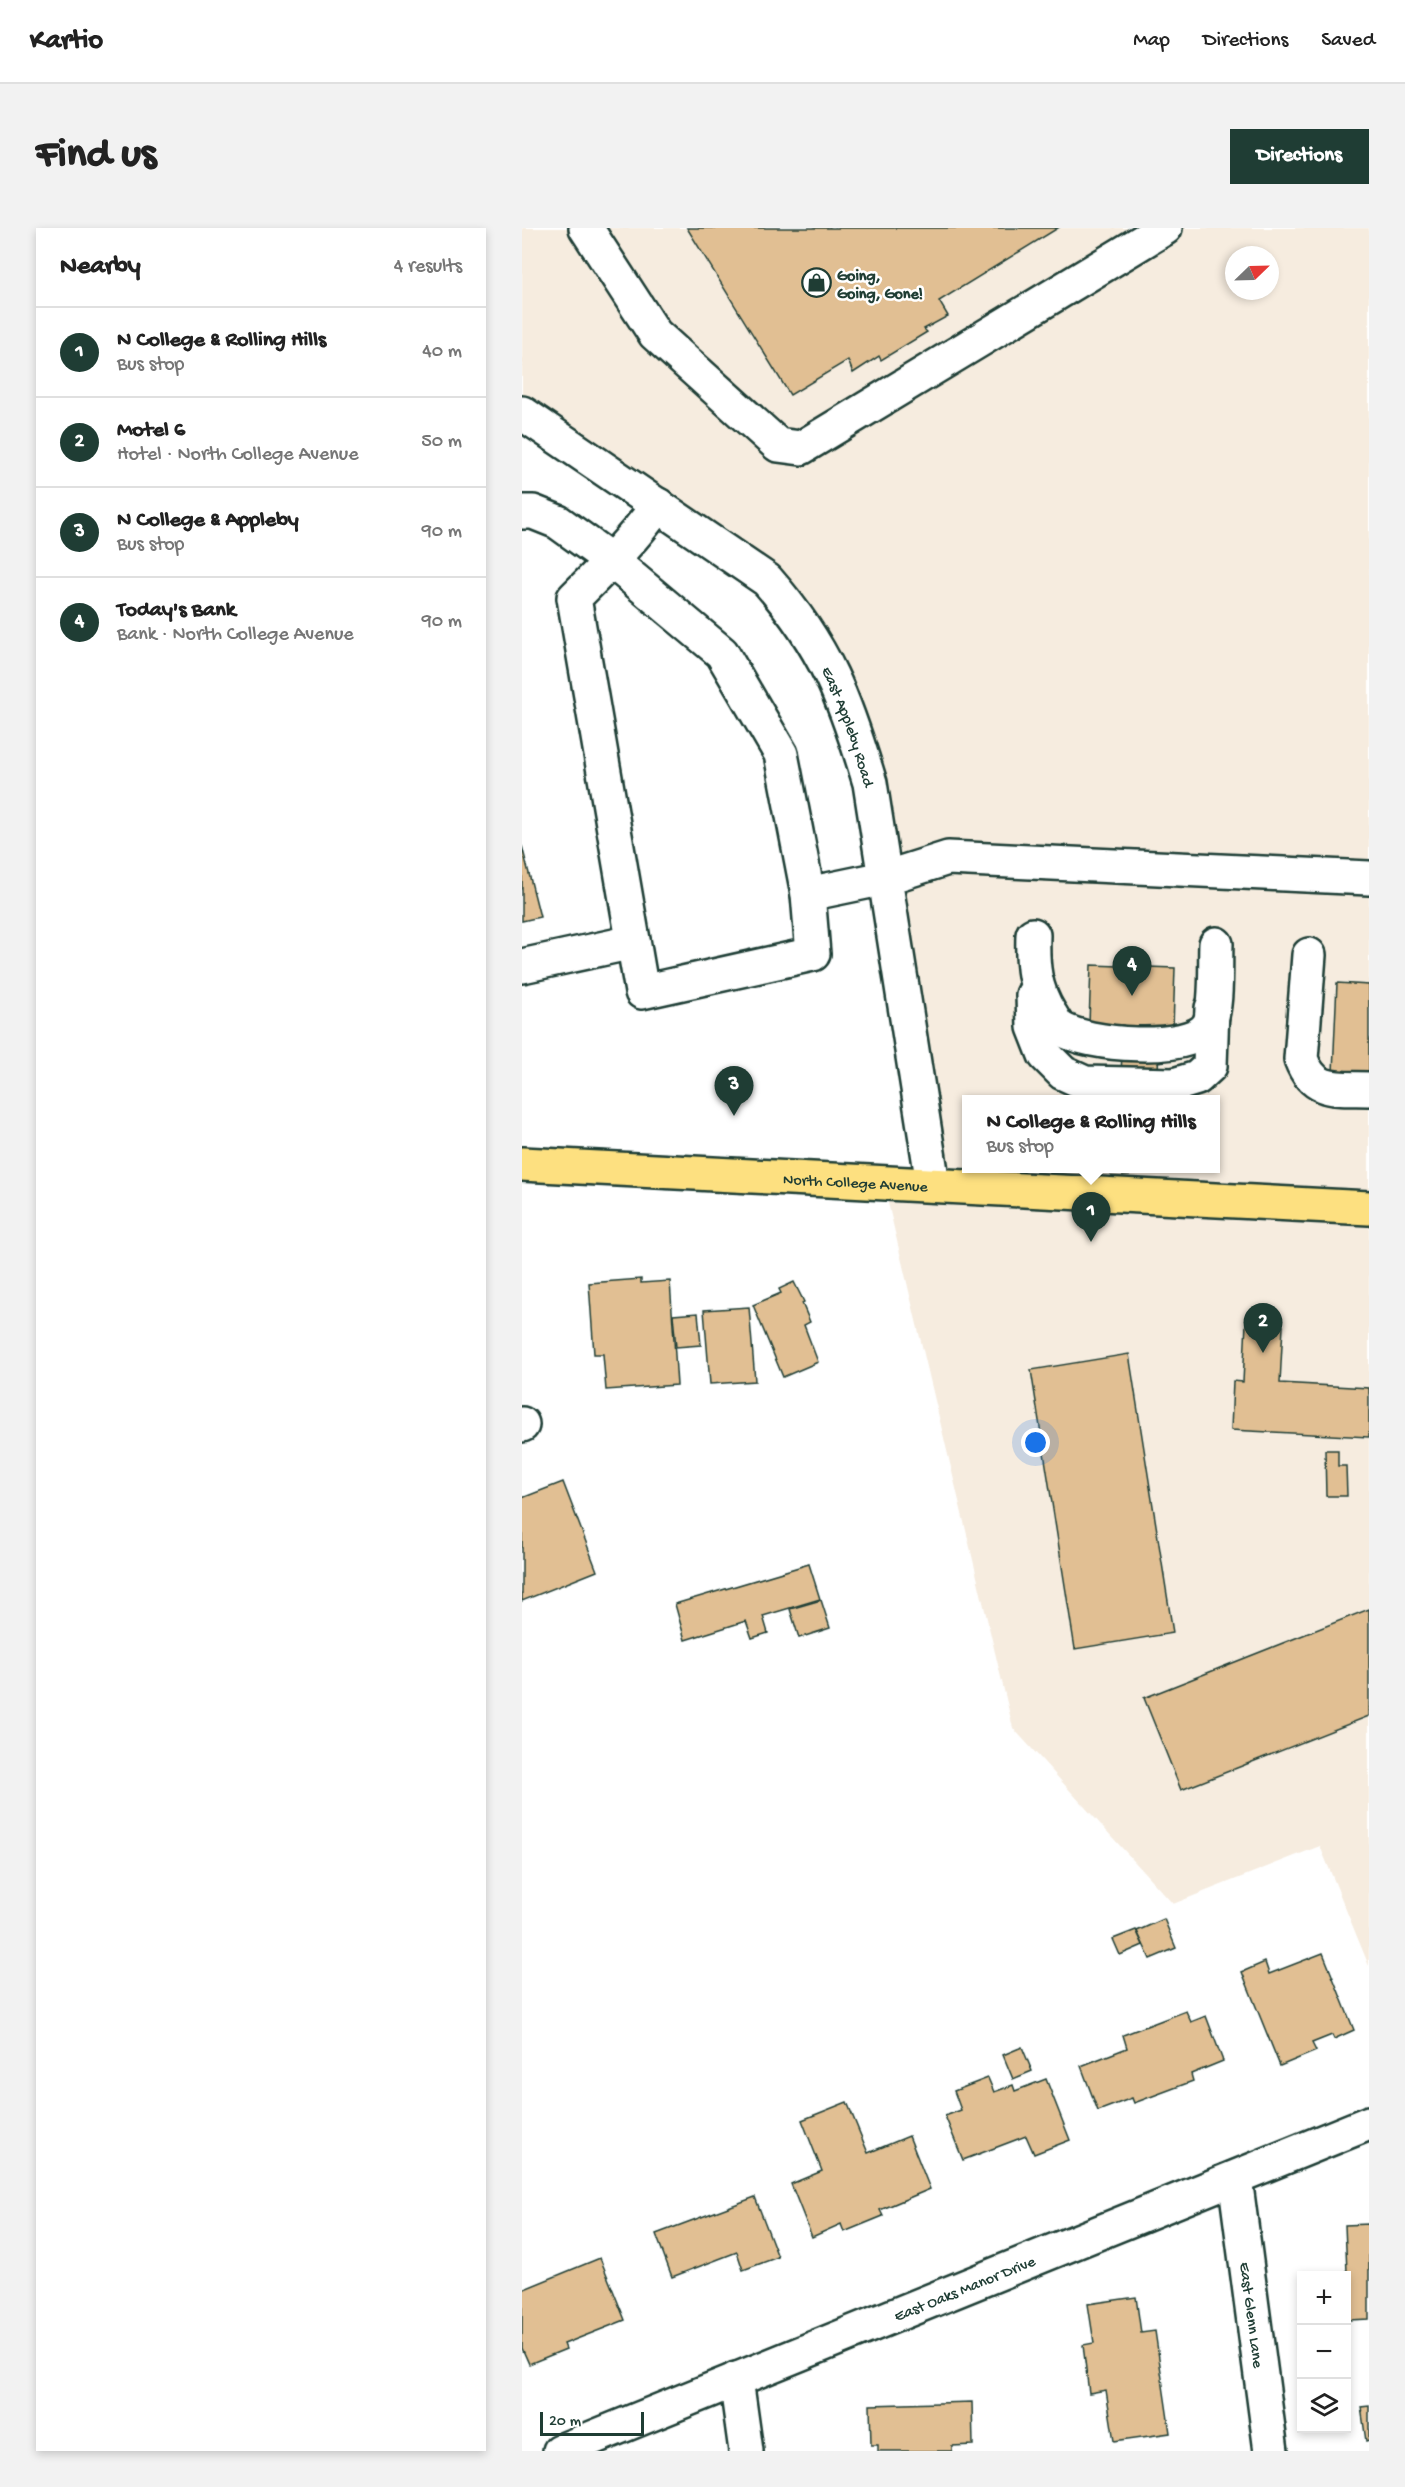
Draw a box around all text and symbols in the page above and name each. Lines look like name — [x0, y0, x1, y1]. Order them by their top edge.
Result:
text: Kartio — [30, 25, 103, 58]
text: Map — [1133, 29, 1170, 54]
text: Directions — [1203, 29, 1288, 54]
text: Saved — [1321, 29, 1375, 54]
button: Directions — [1230, 129, 1369, 184]
text: Find us — [36, 132, 156, 181]
north arrow — [1225, 246, 1279, 300]
text: Nearby — [60, 252, 141, 283]
text: 4 results — [394, 256, 462, 279]
shop icon: Going, Going, Gone! — [800, 267, 832, 299]
place label: Going, Going, Gone! — [837, 268, 923, 305]
text: N College & Rolling Hills — [117, 328, 326, 354]
text: 1 — [75, 341, 84, 364]
text: 40 m — [422, 341, 462, 364]
text: Bus stop — [117, 354, 184, 377]
text: Motel 6 — [117, 418, 185, 444]
text: 2 — [75, 431, 84, 454]
text: 50 m — [421, 431, 462, 454]
text: Hotel · North College Avenue — [117, 444, 359, 467]
text: N College & Appleby — [117, 508, 299, 534]
text: 3 — [74, 521, 85, 544]
text: 90 m — [422, 521, 462, 544]
text: Bus stop — [117, 534, 184, 557]
text: Today's Bank — [117, 598, 235, 624]
text: 4 — [75, 611, 84, 634]
text: 90 m — [422, 611, 462, 634]
text: Bank · North College Avenue — [117, 624, 354, 647]
street label: East Appleby Road — [815, 664, 877, 791]
pin: 4 — [1112, 946, 1152, 996]
pin: 3 — [714, 1066, 754, 1116]
popup — [962, 1095, 1220, 1173]
text: N College & Rolling Hills — [986, 1110, 1196, 1136]
text: Bus stop — [986, 1136, 1054, 1159]
street label: North College Avenue — [782, 1172, 929, 1198]
pin: 1 — [1072, 1192, 1110, 1242]
pin: 2 — [1244, 1304, 1282, 1353]
your location — [1021, 1428, 1050, 1457]
street label: East Oaks Manor Drive — [892, 2253, 1039, 2328]
street label: East Glenn Lane — [1233, 2261, 1266, 2370]
map controls — [1297, 2271, 1351, 2433]
button: + — [1297, 2271, 1351, 2325]
button: − — [1297, 2325, 1351, 2379]
button: layers — [1297, 2379, 1351, 2433]
scale bar — [540, 2409, 644, 2436]
text: 20 m — [549, 2413, 581, 2432]

